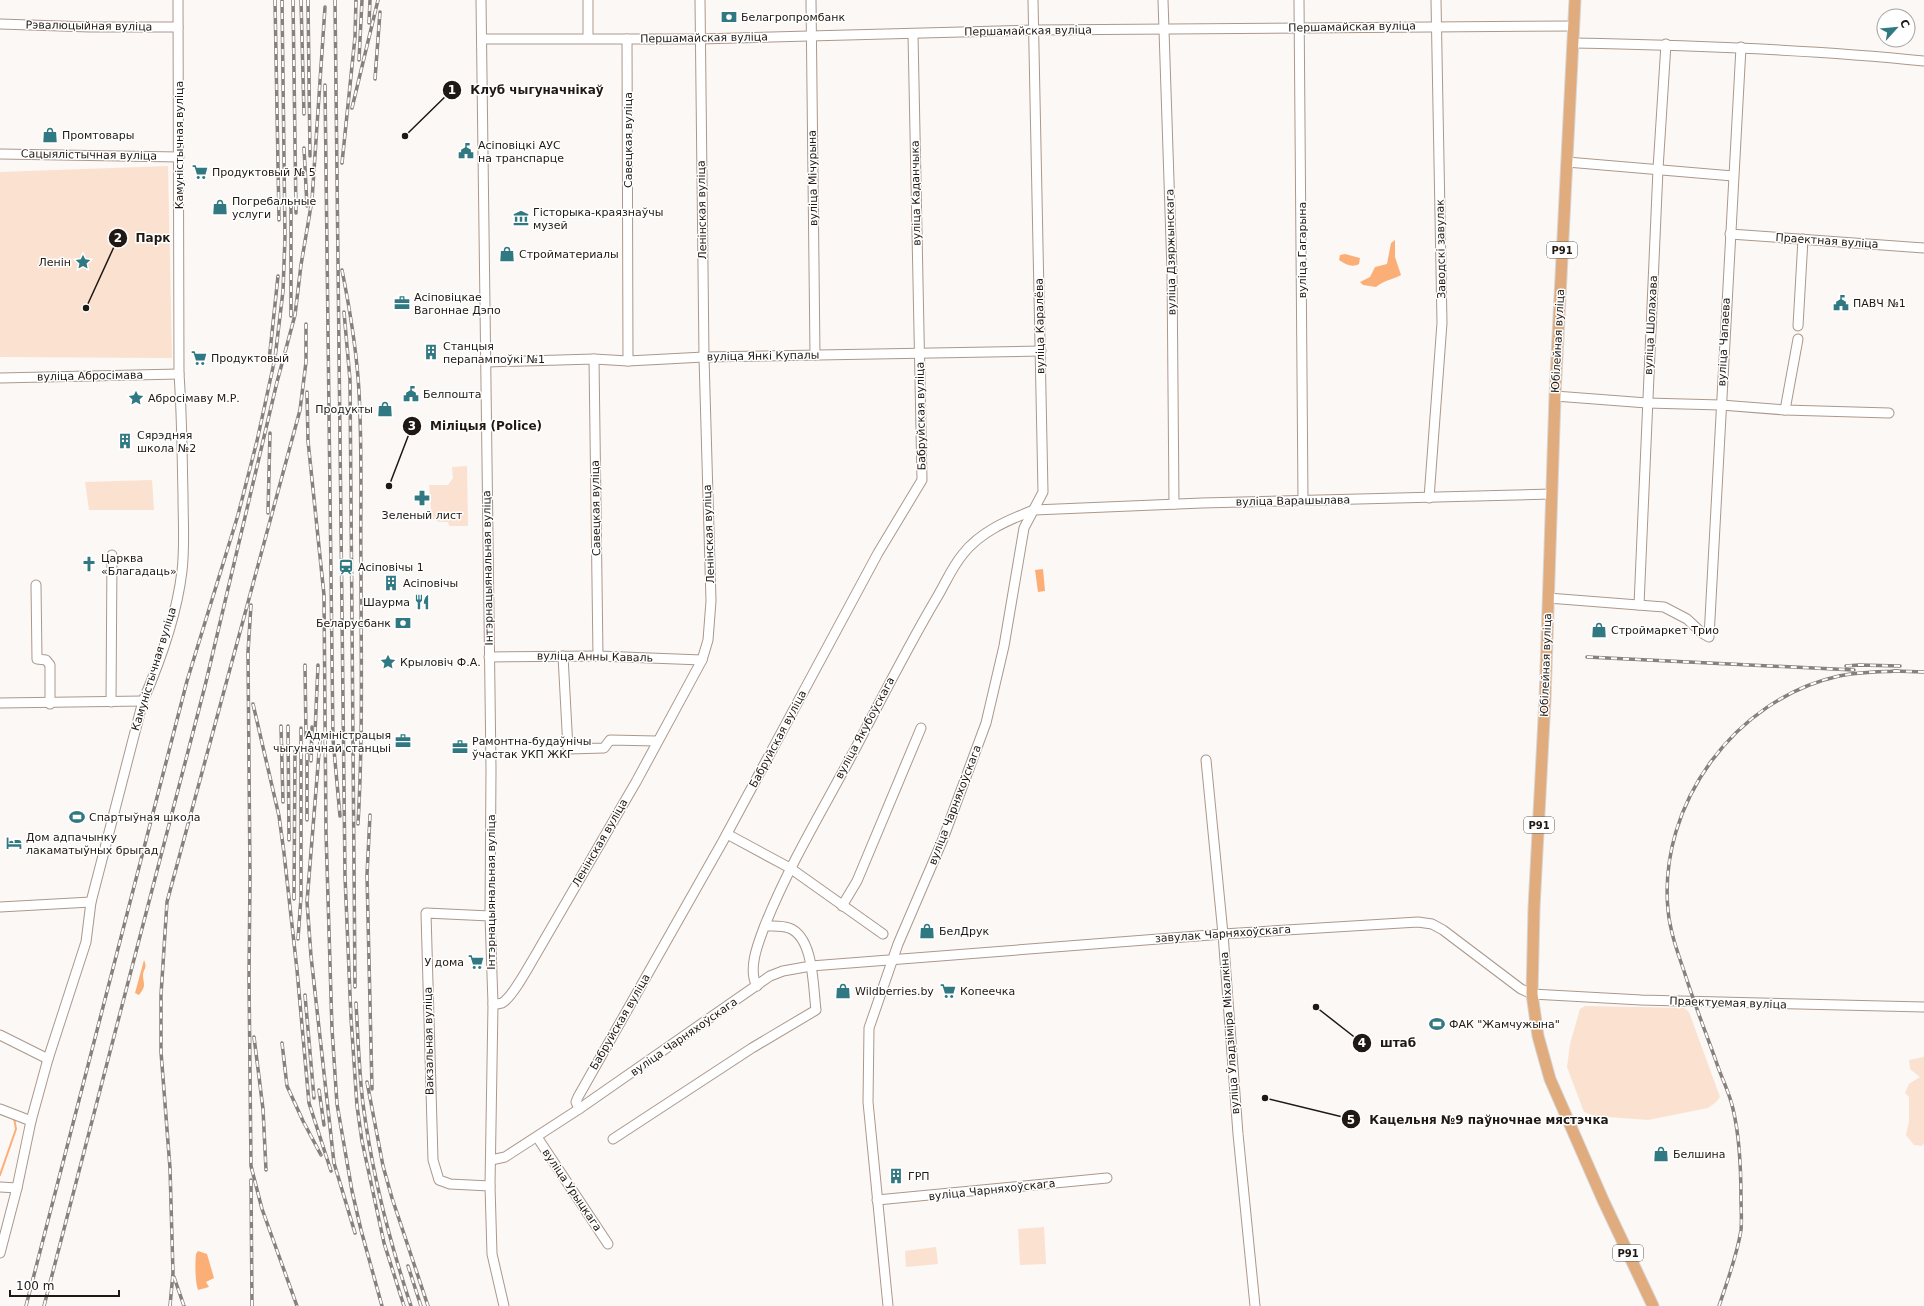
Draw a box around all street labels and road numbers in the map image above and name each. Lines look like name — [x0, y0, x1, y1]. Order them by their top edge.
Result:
street label: Рэвалюцыйная вуліца — [25, 18, 153, 34]
street label: Першамайская вуліца — [1288, 19, 1416, 35]
street label: Першамайская вуліца — [964, 23, 1092, 39]
street label: Першамайская вуліца — [640, 30, 768, 46]
street label: Камуністычная вуліца — [173, 81, 186, 209]
street label: Савецкая вуліца — [622, 92, 635, 188]
street label: вуліца Мічурына — [806, 130, 820, 226]
street label: вуліца Каданчыка — [909, 140, 923, 246]
street label: Сацыялістычная вуліца — [21, 147, 157, 163]
street label: Ленінская вуліца — [695, 160, 709, 260]
street label: вуліца Дзяржынскага — [1163, 189, 1179, 315]
street label: Заводскі завулак — [1434, 199, 1448, 299]
street label: вуліца Гагарына — [1296, 202, 1309, 298]
street label: Праектная вуліца — [1775, 231, 1879, 251]
road number: Р91 — [1547, 242, 1577, 258]
street label: вуліца Шолахава — [1642, 275, 1660, 375]
street label: вуліца Каралёва — [1033, 278, 1047, 374]
street label: Юбілейная вуліца — [1549, 289, 1567, 393]
street label: вуліца Чапаева — [1715, 297, 1733, 387]
street label: вуліца Янкі Купалы — [706, 349, 820, 363]
street label: Бабруйская вуліца — [914, 362, 928, 470]
street label: вуліца Абросімава — [37, 369, 143, 383]
street label: Савецкая вуліца — [589, 460, 603, 556]
street label: Ленінская вуліца — [701, 484, 717, 584]
street label: Інтэрнацыянальная вуліца — [480, 490, 496, 646]
street label: вуліца Варашылава — [1236, 494, 1350, 508]
street label: Камуністычная вуліца — [129, 606, 179, 732]
street label: Юбілейная вуліца — [1538, 613, 1554, 717]
street label: вуліца Анны Каваль — [537, 649, 653, 665]
street label: вуліца Якубоўскага — [833, 675, 897, 781]
street label: Бабруйская вуліца — [747, 688, 809, 790]
street label: вуліца Чарняхоўскага — [926, 743, 984, 867]
street label: Ленінская вуліца — [570, 797, 630, 889]
street label: Інтэрнацыянальная вуліца — [485, 814, 498, 970]
road number: Р91 — [1524, 817, 1554, 833]
street label: завулак Чарняхоўскага — [1155, 923, 1291, 945]
street label: вуліца Ўладзіміра Міхалкіна — [1218, 951, 1242, 1115]
street label: Бабруйская вуліца — [587, 972, 653, 1072]
street label: Вакзальная вуліца — [422, 987, 436, 1095]
street label: Праектуемая вуліца — [1669, 994, 1787, 1012]
street label: вуліца Чарняхоўскага — [628, 995, 740, 1079]
street label: вуліца Урыцкага — [540, 1146, 604, 1234]
street label: вуліца Чарняхоўскага — [928, 1177, 1056, 1203]
road number: Р91 — [1613, 1245, 1643, 1261]

